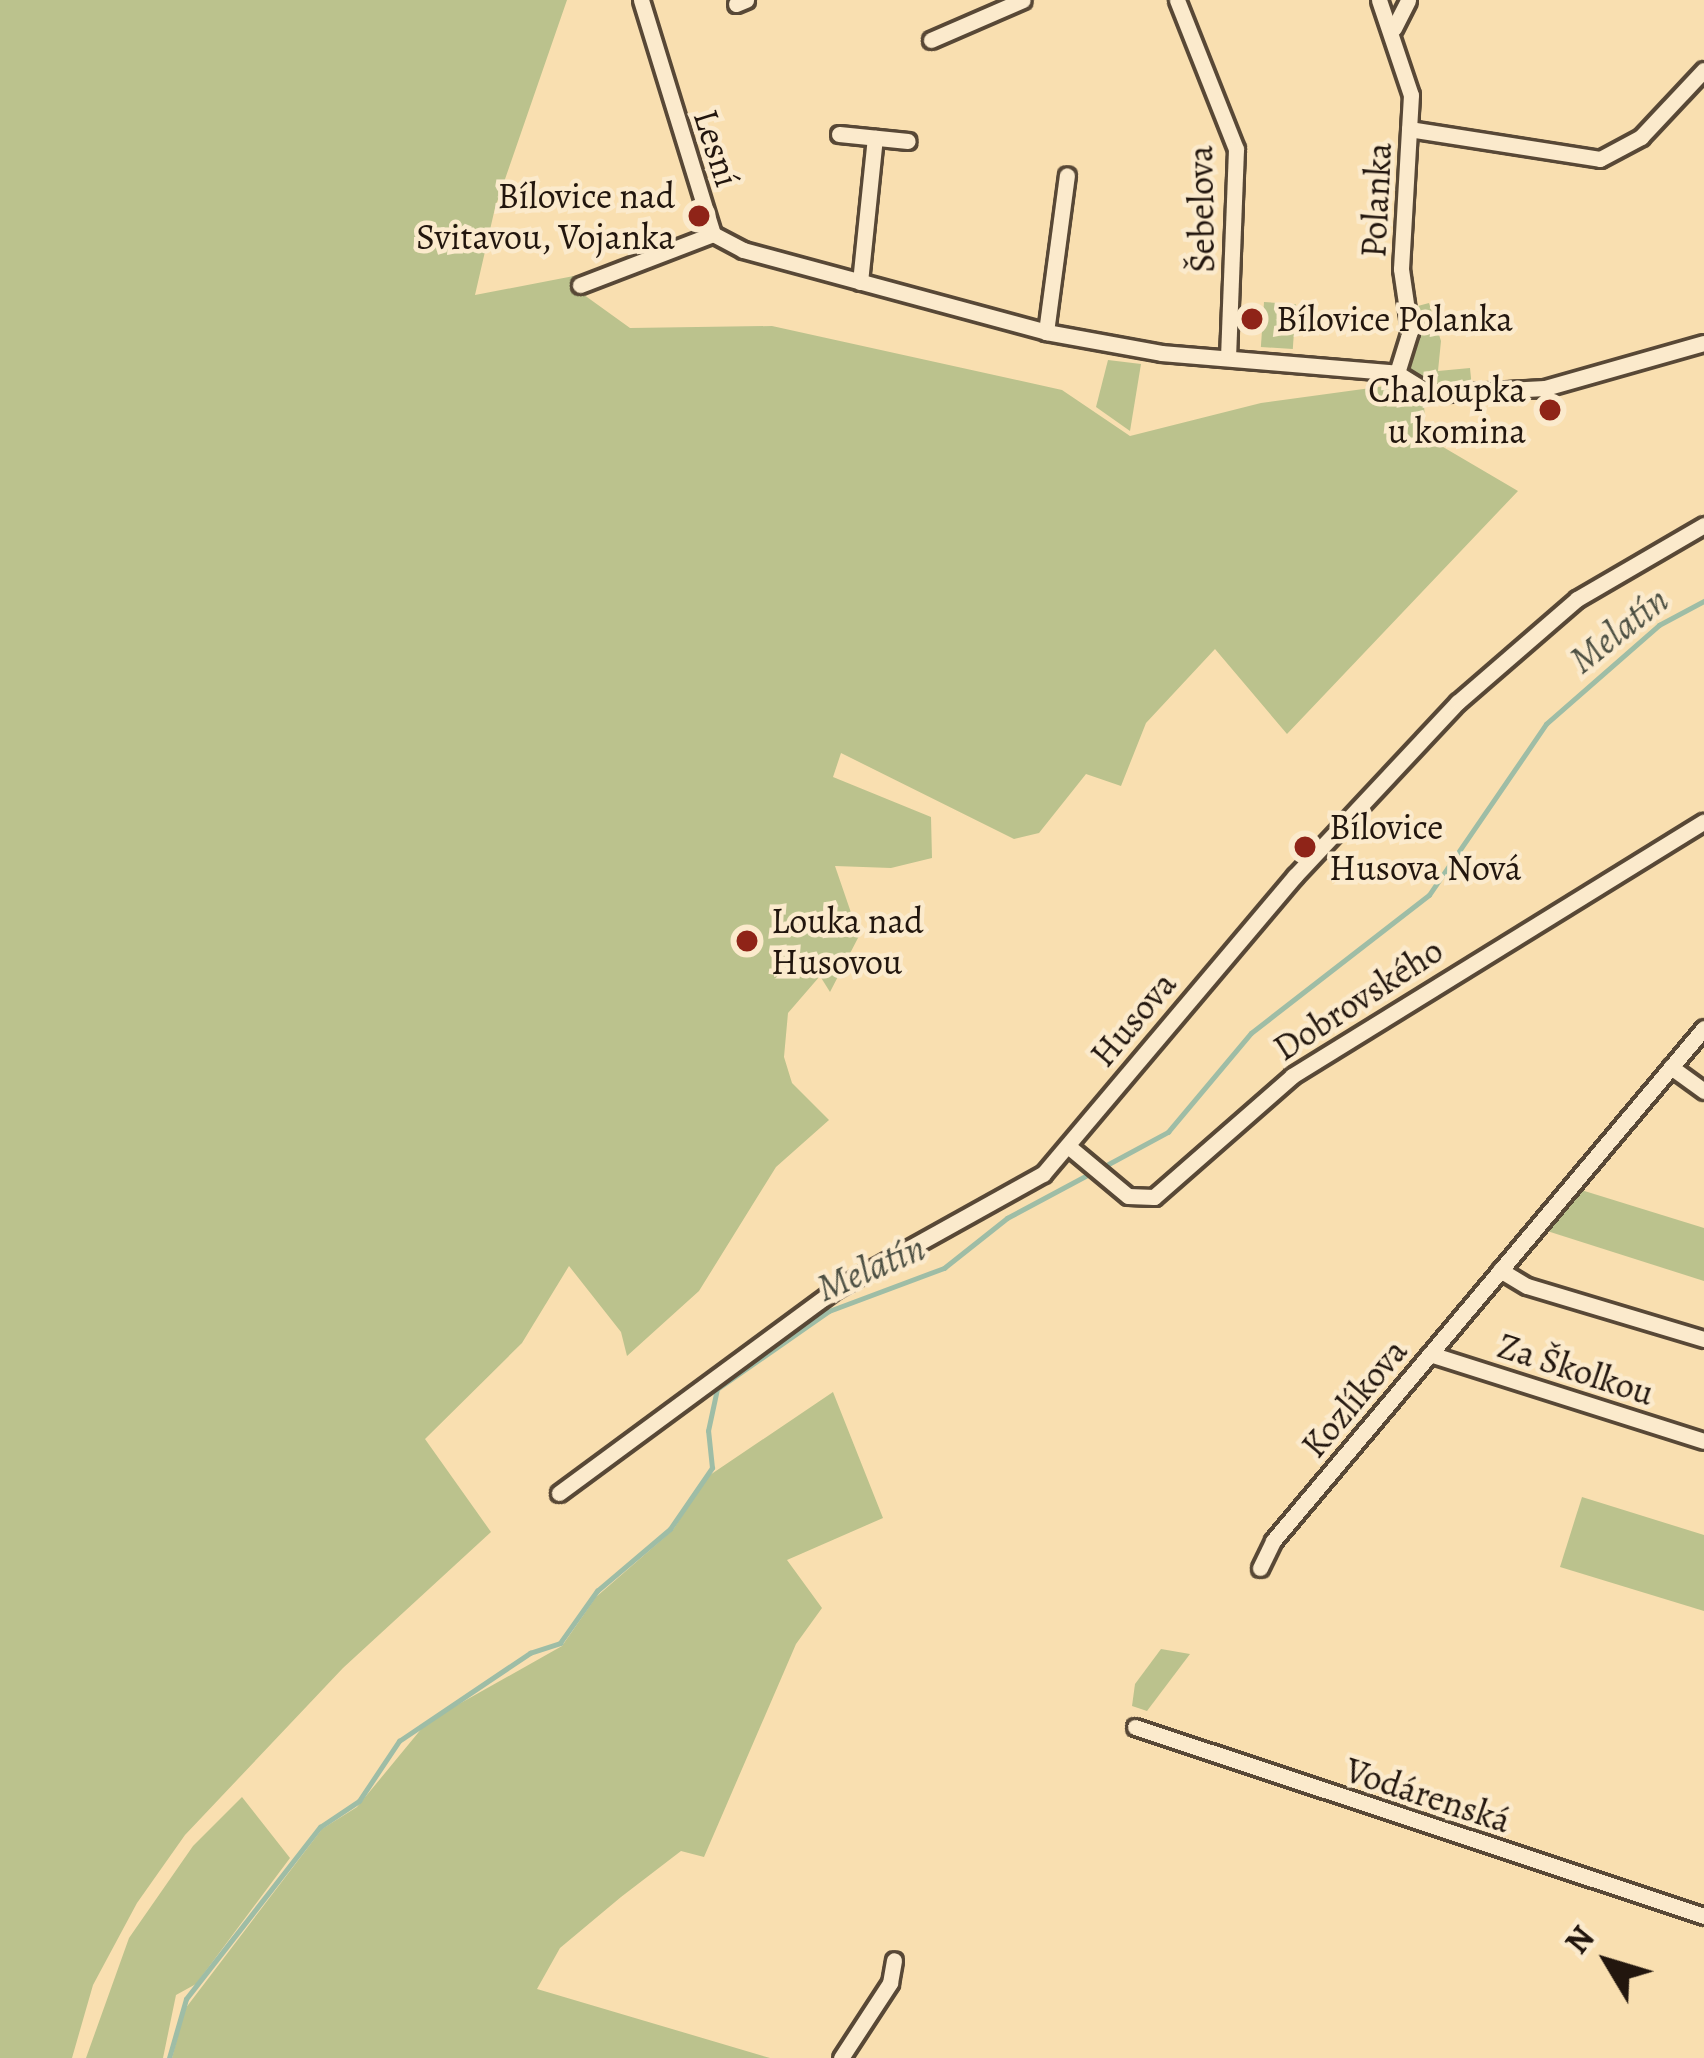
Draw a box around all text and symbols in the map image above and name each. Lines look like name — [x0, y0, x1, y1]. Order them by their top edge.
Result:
street label: Lesní — [684, 104, 750, 192]
street label: Polanka — [1351, 141, 1401, 259]
street label: Šebelova — [1178, 145, 1224, 273]
place label: Bílovice nad Svitavou, Vojanka — [415, 173, 675, 258]
marker: Bílovice nad Svitavou, Vojanka — [686, 203, 712, 229]
place label: Bílovice Polanka — [1276, 297, 1513, 341]
marker: Bílovice Polanka — [1239, 306, 1265, 332]
place label: Chaloupka u komina — [1368, 367, 1526, 452]
marker: Chaloupka u komina — [1537, 397, 1563, 423]
water label: Melatín — [1560, 577, 1678, 683]
place label: Bílovice Husova Nová — [1329, 804, 1522, 889]
marker: Bílovice Husova Nová — [1292, 834, 1318, 860]
place label: Louka nad Husovou — [771, 898, 924, 983]
marker: Louka nad Husovou — [734, 928, 760, 954]
street label: Dobrovského — [1265, 928, 1451, 1070]
street label: Husova — [1081, 963, 1185, 1075]
water label: Melatín — [810, 1224, 932, 1312]
street label: Za Školkou — [1493, 1323, 1659, 1415]
street label: Kozlíkova — [1292, 1330, 1416, 1466]
street label: Vodárenská — [1340, 1748, 1516, 1842]
north arrow — [1548, 1902, 1668, 2022]
text: N — [1554, 1916, 1604, 1963]

